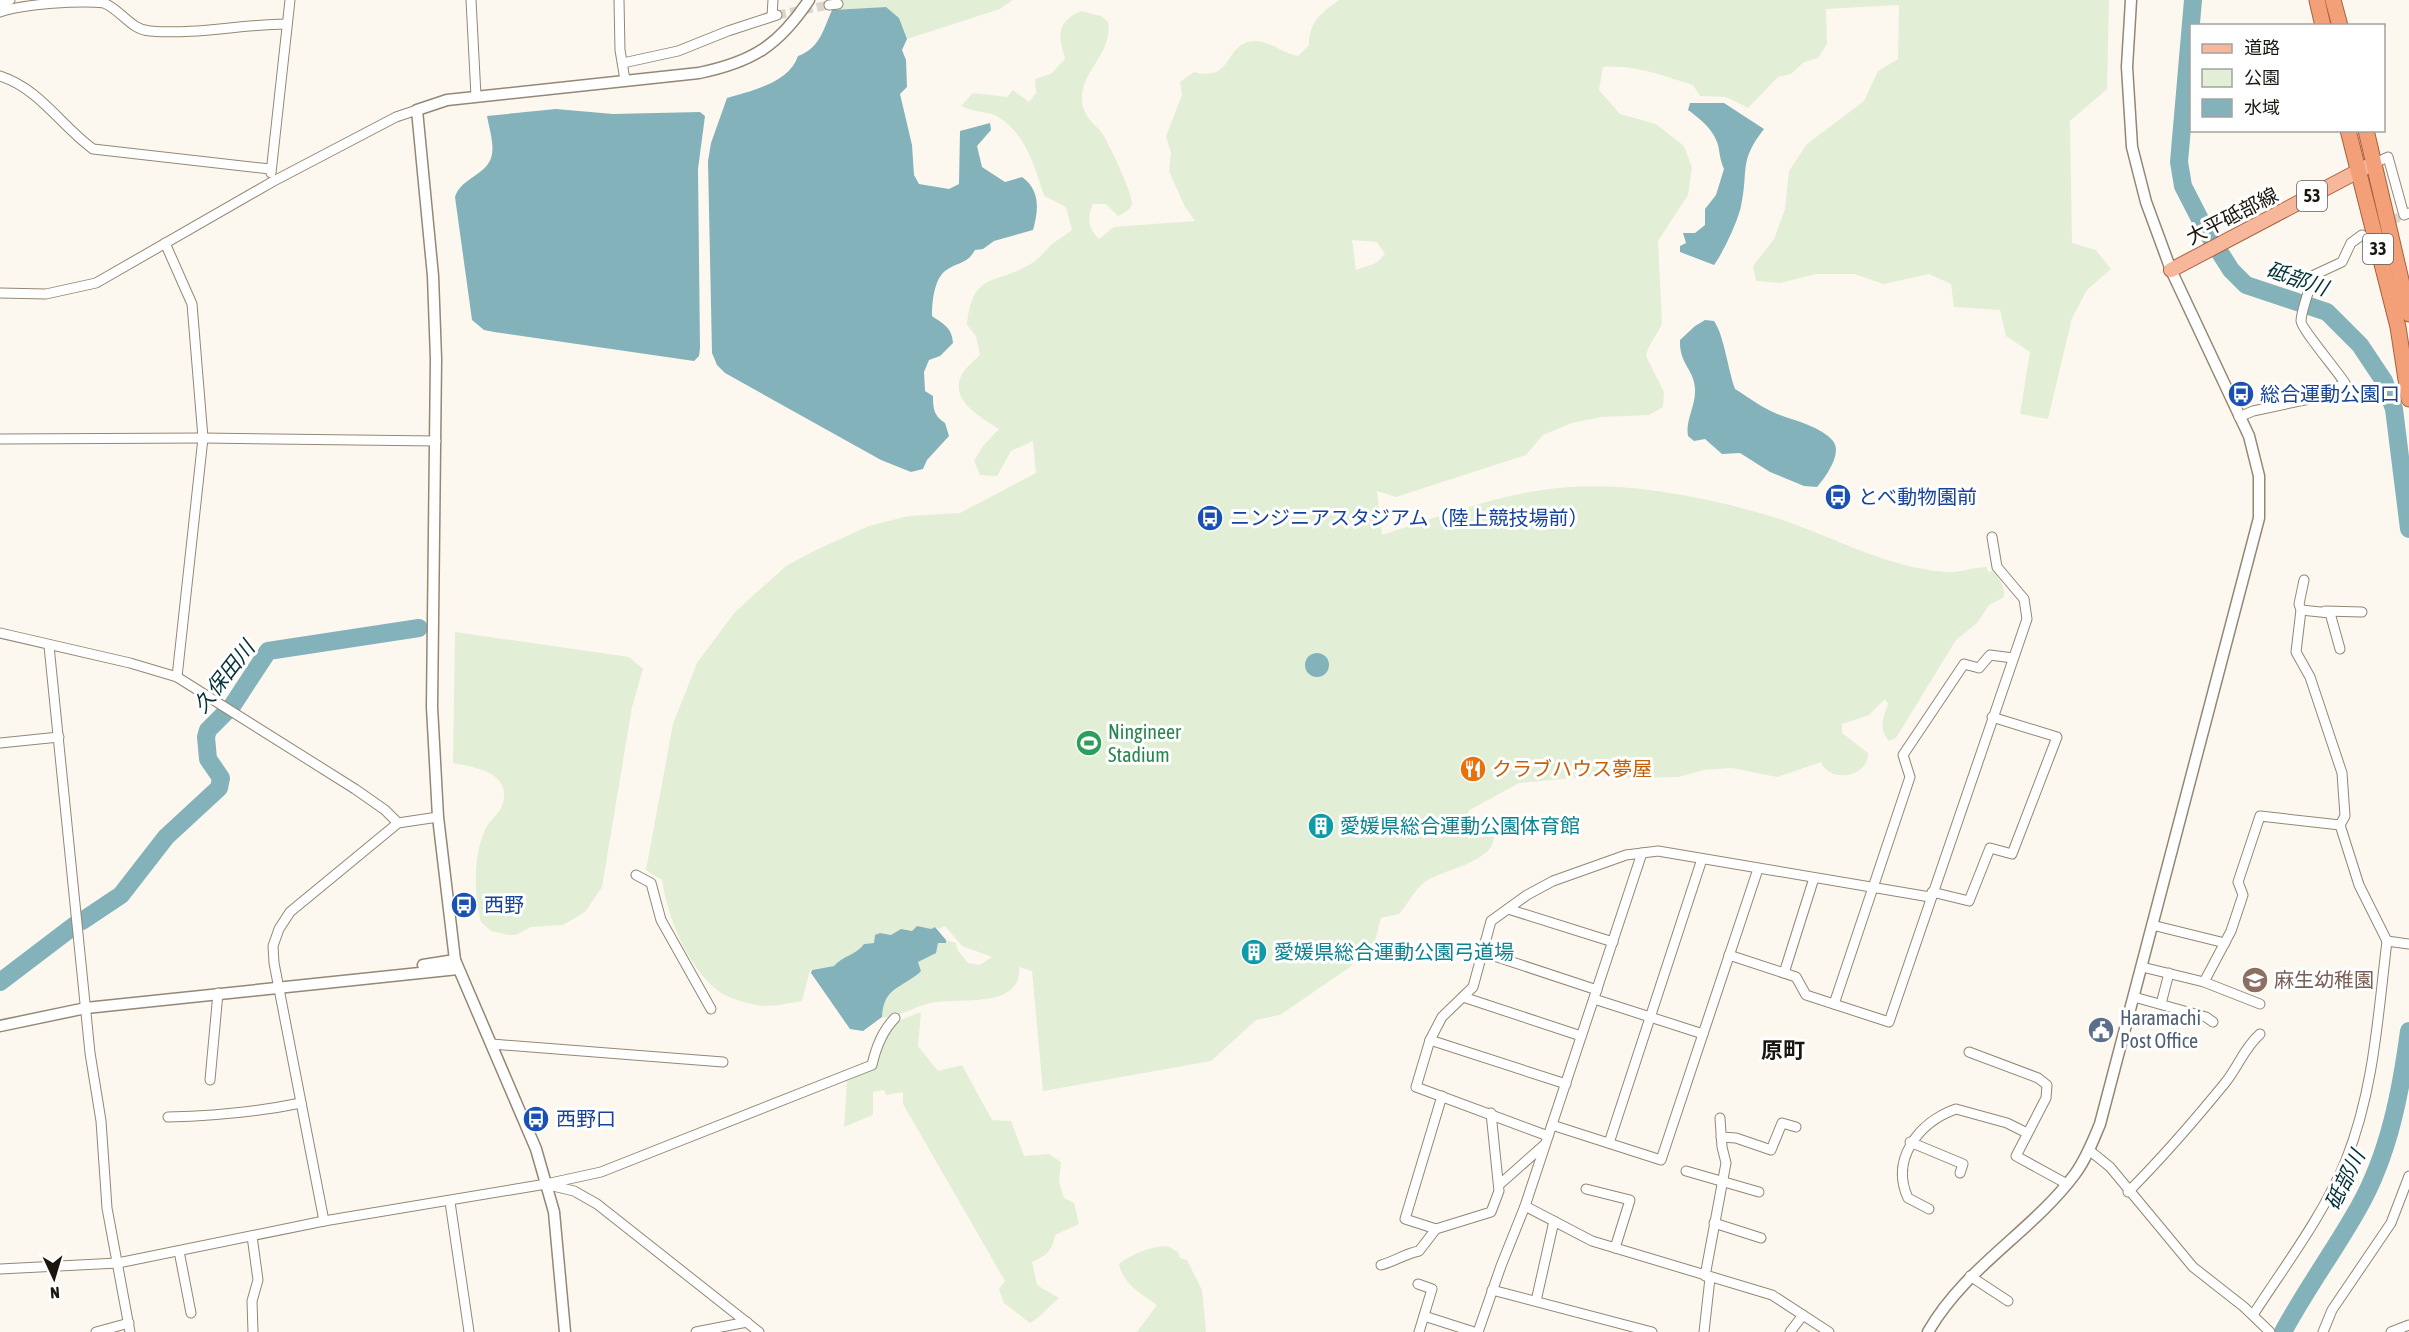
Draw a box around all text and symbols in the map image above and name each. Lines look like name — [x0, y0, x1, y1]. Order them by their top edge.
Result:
legend — [2190, 24, 2385, 132]
text: 道路 — [2244, 37, 2280, 58]
text: 公園 — [2244, 67, 2280, 88]
text: 水域 — [2244, 97, 2280, 118]
road number: 53 — [2297, 181, 2327, 211]
street label: 大平砥部線 — [2182, 183, 2282, 249]
road number: 33 — [2363, 234, 2393, 264]
water label: 砥部川 — [2264, 256, 2333, 300]
bus stop icon: 総合運動公園口 — [2226, 379, 2256, 409]
place label: 総合運動公園口 — [2260, 382, 2400, 405]
bus stop icon: とべ動物園前 — [1823, 482, 1853, 512]
place label: とべ動物園前 — [1858, 485, 1977, 508]
bus stop icon: ニンジニアスタジアム（陸上競技場前） — [1195, 503, 1225, 533]
place label: ニンジニアスタジアム（陸上競技場前） — [1230, 506, 1589, 529]
water label: 久保田川 — [188, 634, 260, 717]
place label: Ningineer Stadium — [1108, 720, 1182, 766]
sports icon: Ningineer Stadium — [1074, 728, 1104, 758]
restaurant icon: クラブハウス夢屋 — [1458, 754, 1488, 784]
place label: クラブハウス夢屋 — [1492, 757, 1652, 780]
building icon: 愛媛県総合運動公園体育館 — [1306, 811, 1336, 841]
place label: 愛媛県総合運動公園体育館 — [1340, 814, 1580, 837]
bus stop icon: 西野 — [449, 890, 479, 920]
place label: 西野 — [484, 893, 524, 916]
building icon: 愛媛県総合運動公園弓道場 — [1239, 937, 1269, 967]
place label: 愛媛県総合運動公園弓道場 — [1274, 940, 1514, 963]
school or university icon: 麻生幼稚園 — [2240, 965, 2270, 995]
place label: 麻生幼稚園 — [2274, 968, 2374, 991]
place label: Haramachi Post Office — [2120, 1006, 2201, 1052]
public building icon: Haramachi Post Office — [2086, 1015, 2116, 1045]
district label: 原町 — [1761, 1037, 1805, 1063]
bus stop icon: 西野口 — [521, 1104, 551, 1134]
place label: 西野口 — [556, 1107, 616, 1130]
water label: 砥部川 — [2320, 1144, 2370, 1213]
north arrow — [24, 1248, 84, 1308]
text: N — [50, 1284, 60, 1302]

